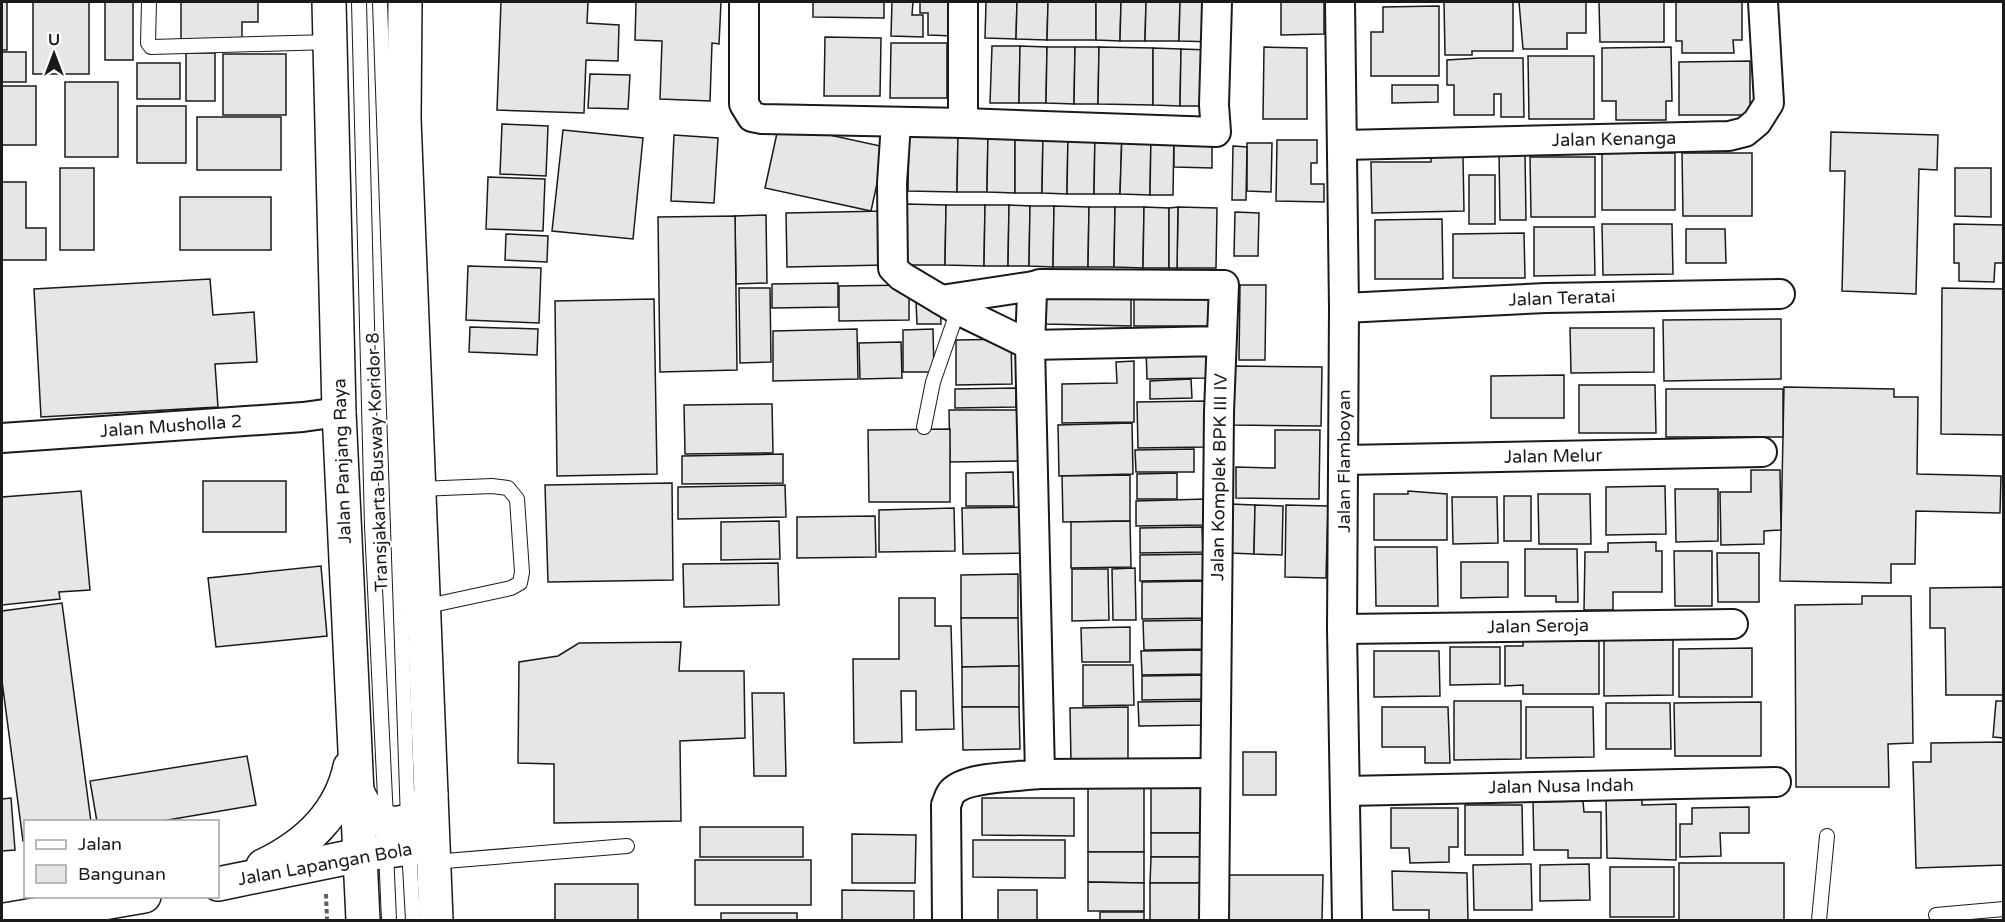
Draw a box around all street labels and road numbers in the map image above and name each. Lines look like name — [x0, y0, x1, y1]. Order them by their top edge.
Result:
street label: Jalan Kenanga — [1552, 127, 1676, 151]
street label: Jalan Teratai — [1508, 285, 1616, 311]
street label: Transjakarta Busway Koridor 8 — [361, 332, 393, 592]
street label: Jalan Komplek BPK III IV — [1206, 372, 1232, 581]
street label: Jalan Panjang Raya — [328, 378, 356, 544]
street label: Jalan Flamboyan — [1333, 389, 1355, 533]
street label: Jalan Musholla 2 — [99, 410, 243, 442]
street label: Jalan Melur — [1504, 444, 1602, 468]
street label: Jalan Seroja — [1487, 614, 1589, 638]
street label: Jalan Nusa Indah — [1488, 774, 1634, 798]
street label: Jalan Lapangan Bola — [236, 838, 414, 890]

